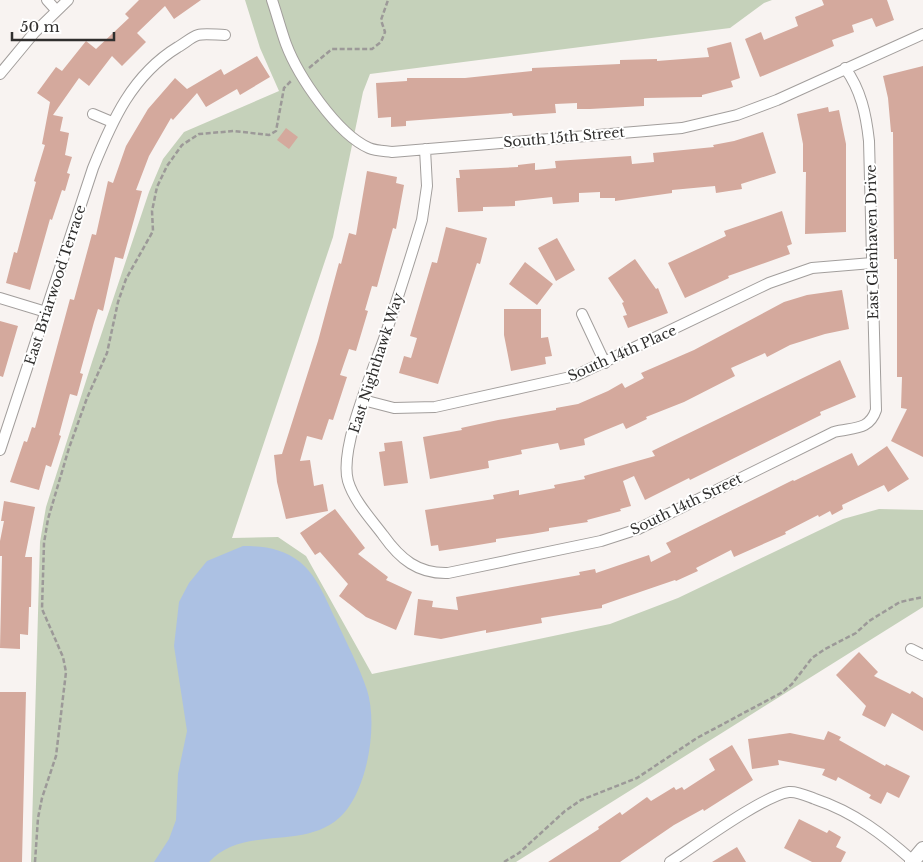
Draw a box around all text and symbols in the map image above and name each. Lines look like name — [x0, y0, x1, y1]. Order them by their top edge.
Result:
scale bar — [12, 10, 115, 42]
text: 50 m — [20, 17, 60, 36]
street label: South 15th Street — [503, 123, 626, 151]
street label: East Glenhaven Drive — [862, 164, 882, 320]
street label: East Briarwood Terrace — [21, 202, 89, 368]
street label: East Nighthawk Way — [345, 290, 407, 436]
street label: South 14th Place — [565, 321, 679, 385]
street label: South 14th Street — [627, 469, 745, 539]

